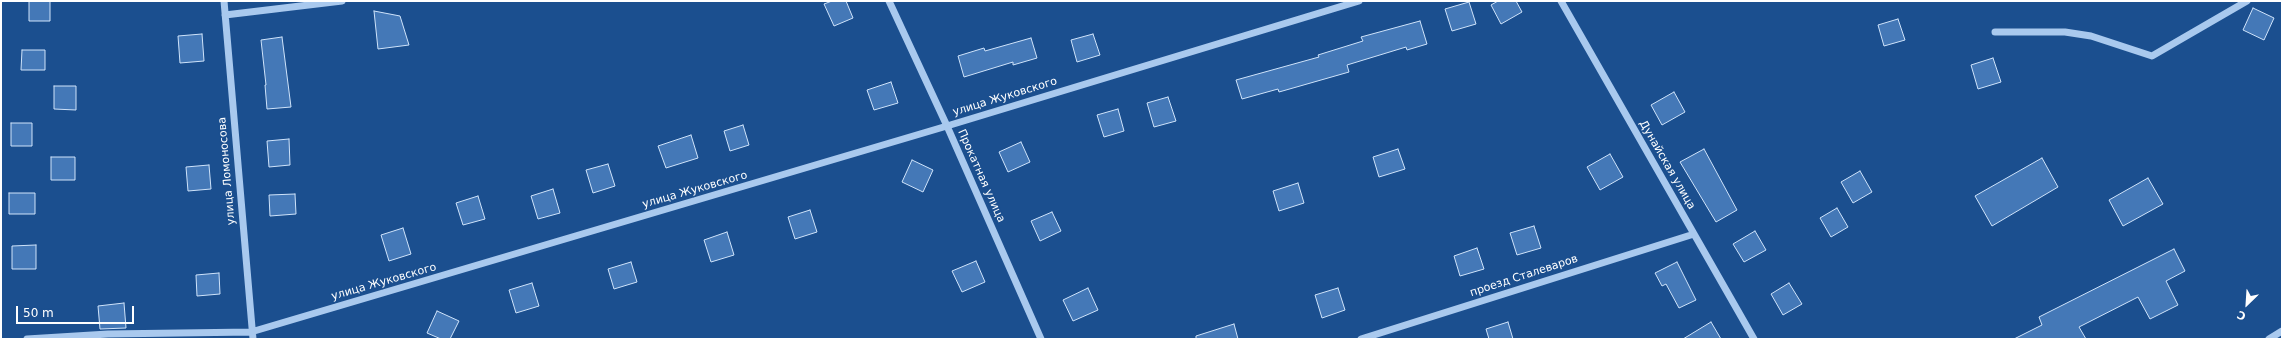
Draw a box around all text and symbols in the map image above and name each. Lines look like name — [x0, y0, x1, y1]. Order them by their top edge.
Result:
street label: улица Жуковского — [951, 75, 1059, 119]
street label: улица Ломоносова — [216, 116, 238, 226]
street label: Дунайская улица — [1636, 118, 1698, 212]
street label: Прокатная улица — [954, 127, 1008, 225]
street label: улица Жуковского — [641, 169, 749, 211]
street label: проезд Сталеваров — [1468, 252, 1580, 300]
street label: улица Жуковского — [330, 261, 438, 303]
north arrow — [2227, 284, 2267, 324]
scale bar — [18, 298, 136, 324]
text: 50 m — [23, 306, 54, 320]
text: С — [2235, 308, 2248, 323]

